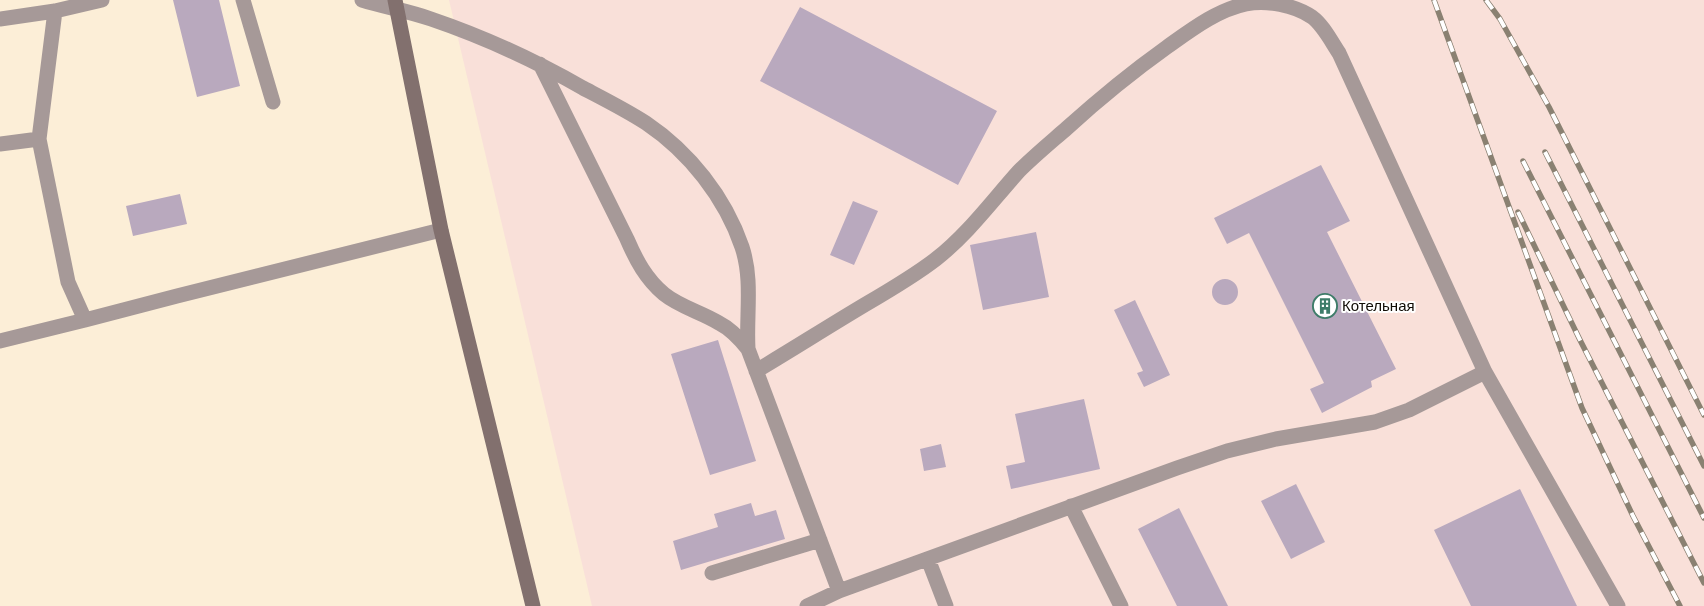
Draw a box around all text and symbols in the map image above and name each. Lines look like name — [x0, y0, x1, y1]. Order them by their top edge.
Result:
building icon: Котельная — [1312, 293, 1338, 319]
place label: Котельная — [1342, 297, 1415, 314]

